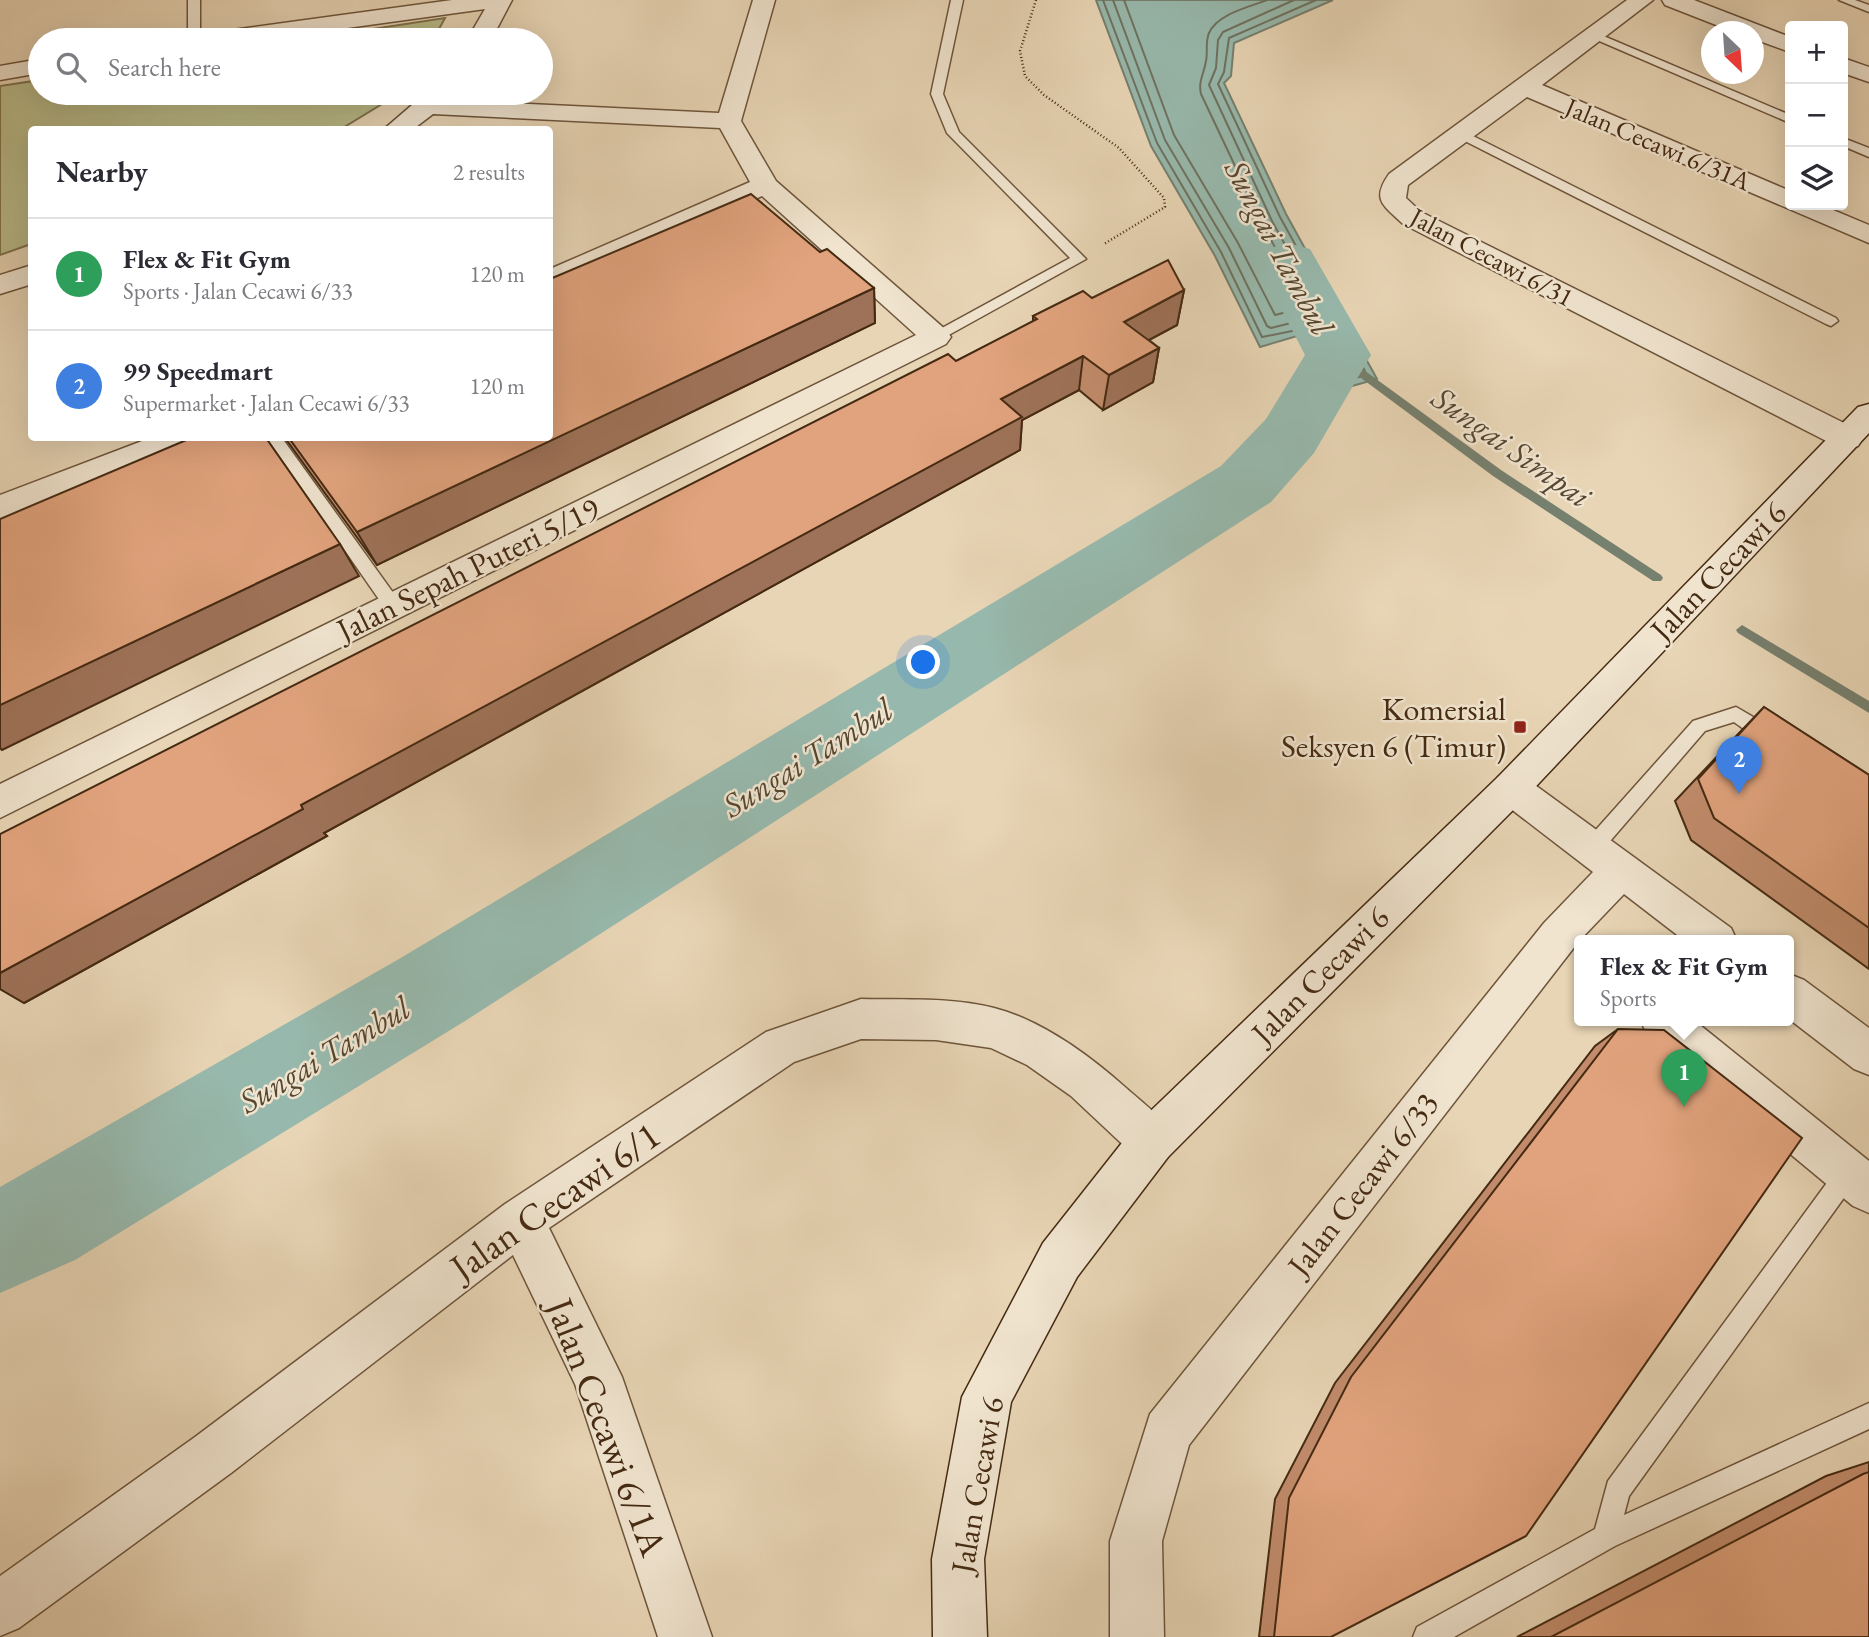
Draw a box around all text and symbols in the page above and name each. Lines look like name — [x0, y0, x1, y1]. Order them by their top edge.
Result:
north arrow — [1701, 21, 1764, 84]
map controls — [1785, 21, 1848, 210]
button: + — [1785, 21, 1848, 84]
search box — [28, 28, 553, 105]
icon: search — [52, 48, 90, 86]
text: Search here — [108, 50, 221, 84]
button: − — [1785, 84, 1848, 147]
street label: Jalan Cecawi 6/31A — [1558, 89, 1757, 199]
button: layers — [1785, 147, 1848, 210]
water label: Sungai Tambul — [1215, 151, 1345, 344]
text: Nearby — [56, 152, 148, 191]
text: 2 results — [453, 157, 525, 187]
street label: Jalan Cecawi 6/31 — [1403, 199, 1580, 314]
text: Flex & Fit Gym — [123, 242, 291, 276]
text: 1 — [73, 259, 85, 289]
text: 120 m — [469, 259, 525, 289]
text: Sports · Jalan Cecawi 6/33 — [123, 276, 353, 306]
text: 99 Speedmart — [123, 354, 273, 388]
text: 2 — [73, 371, 85, 401]
text: 120 m — [469, 371, 525, 401]
water label: Sungai Simpai — [1423, 375, 1601, 518]
text: Supermarket · Jalan Cecawi 6/33 — [123, 388, 409, 418]
street label: Jalan Sepah Puteri 5/19 — [327, 487, 606, 652]
street label: Jalan Cecawi 6 — [1639, 492, 1795, 652]
your location — [906, 645, 940, 679]
water label: Sungai Tambul — [713, 687, 902, 827]
place label: Komersial Seksyen 6 (Timur) — [1281, 688, 1506, 767]
marker: Komersial Seksyen 6 (Timur) — [1512, 719, 1528, 735]
pin: 2 — [1716, 736, 1762, 794]
street label: Jalan Cecawi 6 — [1240, 897, 1398, 1055]
popup — [1574, 935, 1794, 1026]
text: Flex & Fit Gym — [1600, 949, 1768, 983]
text: Sports — [1600, 983, 1656, 1013]
water label: Sungai Tambul — [230, 985, 419, 1123]
pin: 1 — [1661, 1049, 1707, 1107]
street label: Jalan Cecawi 6/33 — [1276, 1084, 1448, 1287]
street label: Jalan Cecawi 6/1 — [438, 1110, 669, 1293]
street label: Jalan Cecawi 6/1A — [535, 1288, 679, 1563]
street label: Jalan Cecawi 6 — [940, 1393, 1013, 1579]

